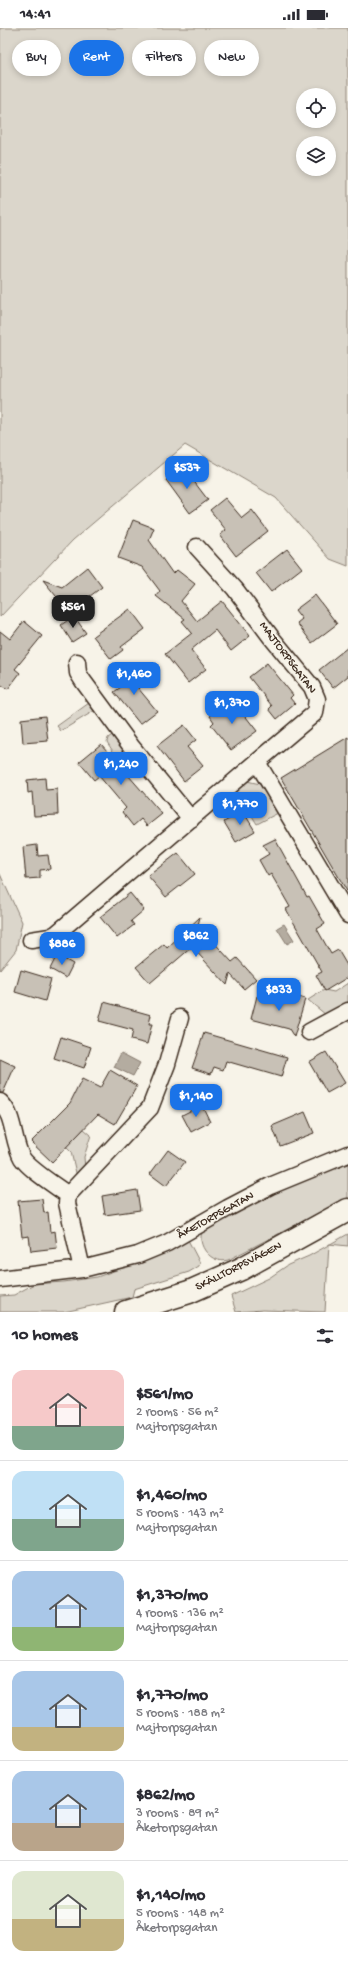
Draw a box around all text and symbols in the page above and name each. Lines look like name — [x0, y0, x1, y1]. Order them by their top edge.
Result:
text: 14:41 — [20, 5, 51, 23]
chip: Buy — [12, 40, 61, 76]
chip: Rent — [69, 40, 124, 76]
chip: Filters — [132, 40, 196, 76]
chip: New — [204, 40, 259, 76]
map controls — [296, 88, 336, 176]
button: locate — [296, 88, 336, 128]
button: layers — [296, 136, 336, 176]
pin: $537 — [163, 456, 211, 490]
text: $537 — [174, 461, 200, 476]
pin: $561 — [49, 595, 97, 629]
text: $561 — [61, 600, 85, 615]
street label: MAJTORPSGATAN — [255, 619, 319, 697]
pin: $1,460 — [101, 662, 167, 696]
text: $1,460 — [116, 667, 152, 682]
pin: $1,370 — [199, 691, 265, 725]
text: $1,370 — [214, 696, 250, 711]
pin: $1,240 — [88, 752, 154, 786]
text: $1,240 — [103, 757, 139, 772]
pin: $1,770 — [207, 792, 273, 826]
text: $1,770 — [222, 797, 258, 812]
pin: $862 — [172, 924, 220, 958]
text: $862 — [183, 929, 209, 944]
pin: $886 — [38, 932, 86, 966]
text: $886 — [49, 937, 75, 952]
pin: $833 — [255, 978, 303, 1012]
text: $833 — [266, 983, 292, 998]
pin: $1,140 — [163, 1084, 229, 1118]
text: $1,140 — [179, 1089, 213, 1104]
street label: ÅKETORPSGATAN — [175, 1188, 257, 1243]
street label: SKÄLLTORPSVÄGEN — [193, 1239, 285, 1295]
icon: filters — [314, 1325, 336, 1347]
text: 10 homes — [12, 1326, 78, 1346]
text: $561/mo — [136, 1385, 193, 1405]
icon: home — [44, 1386, 92, 1434]
text: 2 rooms · 56 m² — [136, 1405, 219, 1420]
text: Majtorpsgatan — [136, 1420, 217, 1435]
text: $1,460/mo — [136, 1486, 207, 1506]
icon: home — [44, 1487, 92, 1535]
text: 5 rooms · 143 m² — [136, 1506, 224, 1521]
text: Majtorpsgatan — [136, 1521, 217, 1536]
text: $1,370/mo — [136, 1586, 208, 1606]
icon: home — [44, 1587, 92, 1635]
text: 4 rooms · 136 m² — [136, 1606, 224, 1621]
text: Majtorpsgatan — [136, 1621, 217, 1636]
text: $1,770/mo — [136, 1686, 208, 1706]
icon: home — [44, 1687, 92, 1735]
text: 5 rooms · 188 m² — [136, 1706, 225, 1721]
text: Majtorpsgatan — [136, 1721, 217, 1736]
text: $862/mo — [136, 1786, 195, 1806]
icon: home — [44, 1787, 92, 1835]
text: 3 rooms · 89 m² — [136, 1806, 219, 1821]
text: Åketorpsgatan — [136, 1821, 217, 1836]
text: $1,140/mo — [136, 1886, 205, 1906]
icon: home — [44, 1887, 92, 1935]
text: 5 rooms · 148 m² — [136, 1906, 224, 1921]
text: Åketorpsgatan — [136, 1921, 217, 1936]

